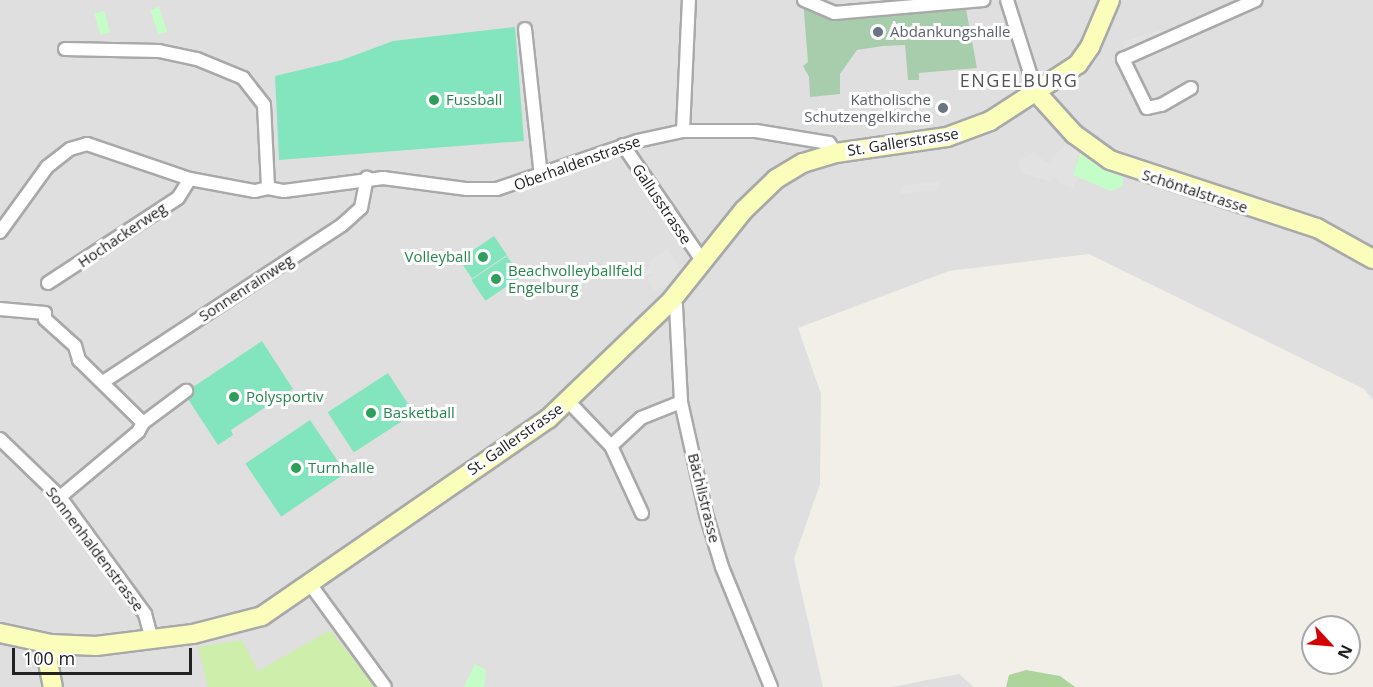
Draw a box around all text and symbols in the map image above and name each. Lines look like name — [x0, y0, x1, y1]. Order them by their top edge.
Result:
place label: Abdankungshalle — [890, 23, 1010, 41]
marker: Abdankungshalle — [871, 25, 885, 39]
district label: ENGELBURG — [960, 69, 1078, 91]
place label: Katholische Schutzengelkirche — [804, 90, 931, 125]
place label: Fussball — [446, 91, 502, 109]
marker: Fussball — [427, 93, 441, 107]
marker: Katholische Schutzengelkirche — [936, 101, 950, 115]
street label: St. Gallerstrasse — [846, 124, 960, 160]
street label: Oberhaldenstrasse — [511, 132, 643, 194]
street label: Gallusstrasse — [629, 160, 695, 248]
street label: Schöntalstrasse — [1140, 165, 1250, 217]
street label: Hochackerweg — [74, 199, 170, 271]
place label: Volleyball — [404, 248, 471, 266]
marker: Volleyball — [476, 250, 490, 264]
street label: Sonnenrainweg — [195, 251, 297, 325]
place label: Beachvolleyballfeld Engelburg — [508, 261, 642, 296]
marker: Beachvolleyballfeld Engelburg — [489, 272, 503, 286]
place label: Polysportiv — [246, 388, 323, 406]
marker: Polysportiv — [227, 390, 241, 404]
street label: St. Gallerstrasse — [464, 399, 566, 479]
place label: Basketball — [383, 404, 455, 422]
marker: Basketball — [364, 406, 378, 420]
street label: Bächlistrasse — [684, 451, 724, 545]
place label: Turnhalle — [308, 459, 374, 477]
marker: Turnhalle — [289, 461, 303, 475]
street label: Sonnenhaldenstrasse — [42, 483, 148, 615]
north arrow — [1301, 615, 1361, 675]
scale bar — [15, 636, 195, 674]
text: N — [1333, 641, 1358, 663]
text: 100 m — [23, 646, 75, 670]

